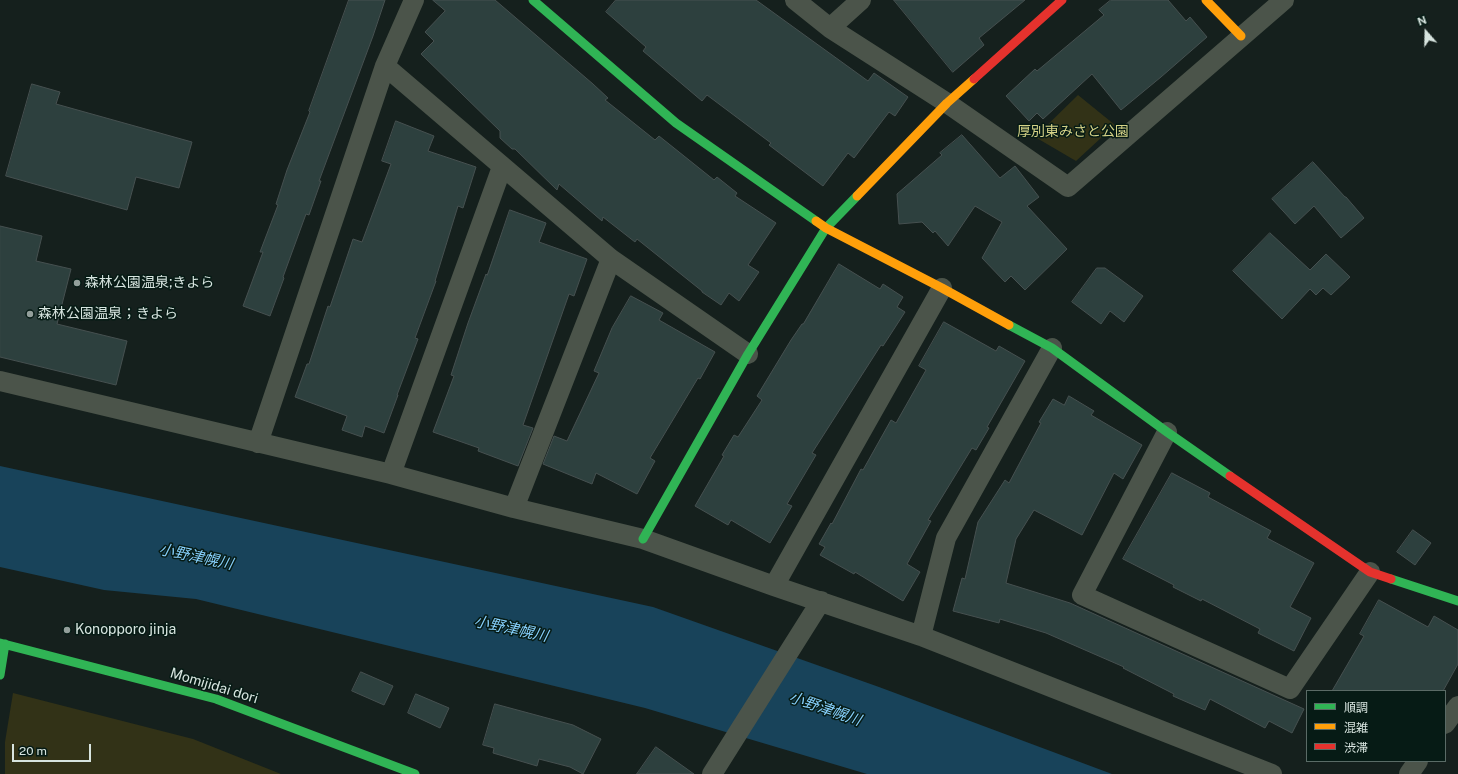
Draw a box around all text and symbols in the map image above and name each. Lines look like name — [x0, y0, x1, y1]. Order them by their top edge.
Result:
north arrow — [1406, 12, 1446, 52]
text: N — [1416, 14, 1428, 28]
park label: 厚別東みさと公園 — [1017, 124, 1129, 140]
place label: 森林公園温泉;きよら — [85, 275, 214, 291]
marker: 森林公園温泉;きよら — [72, 278, 82, 288]
place label: 森林公園温泉；きよら — [38, 306, 178, 322]
marker: 森林公園温泉；きよら — [25, 309, 35, 319]
water label: 小野津幌川 — [157, 540, 235, 574]
water label: 小野津幌川 — [472, 612, 550, 646]
place label: Konopporo jinja — [75, 622, 176, 638]
marker: Konopporo jinja — [62, 625, 72, 635]
street label: Momijidai dori — [168, 665, 260, 707]
water label: 小野津幌川 — [787, 688, 863, 730]
legend — [1306, 690, 1446, 762]
text: 順調 — [1344, 701, 1368, 715]
text: 混雑 — [1344, 721, 1368, 735]
scale bar — [14, 736, 93, 762]
text: 渋滞 — [1344, 741, 1368, 755]
text: 20 m — [19, 744, 47, 758]

